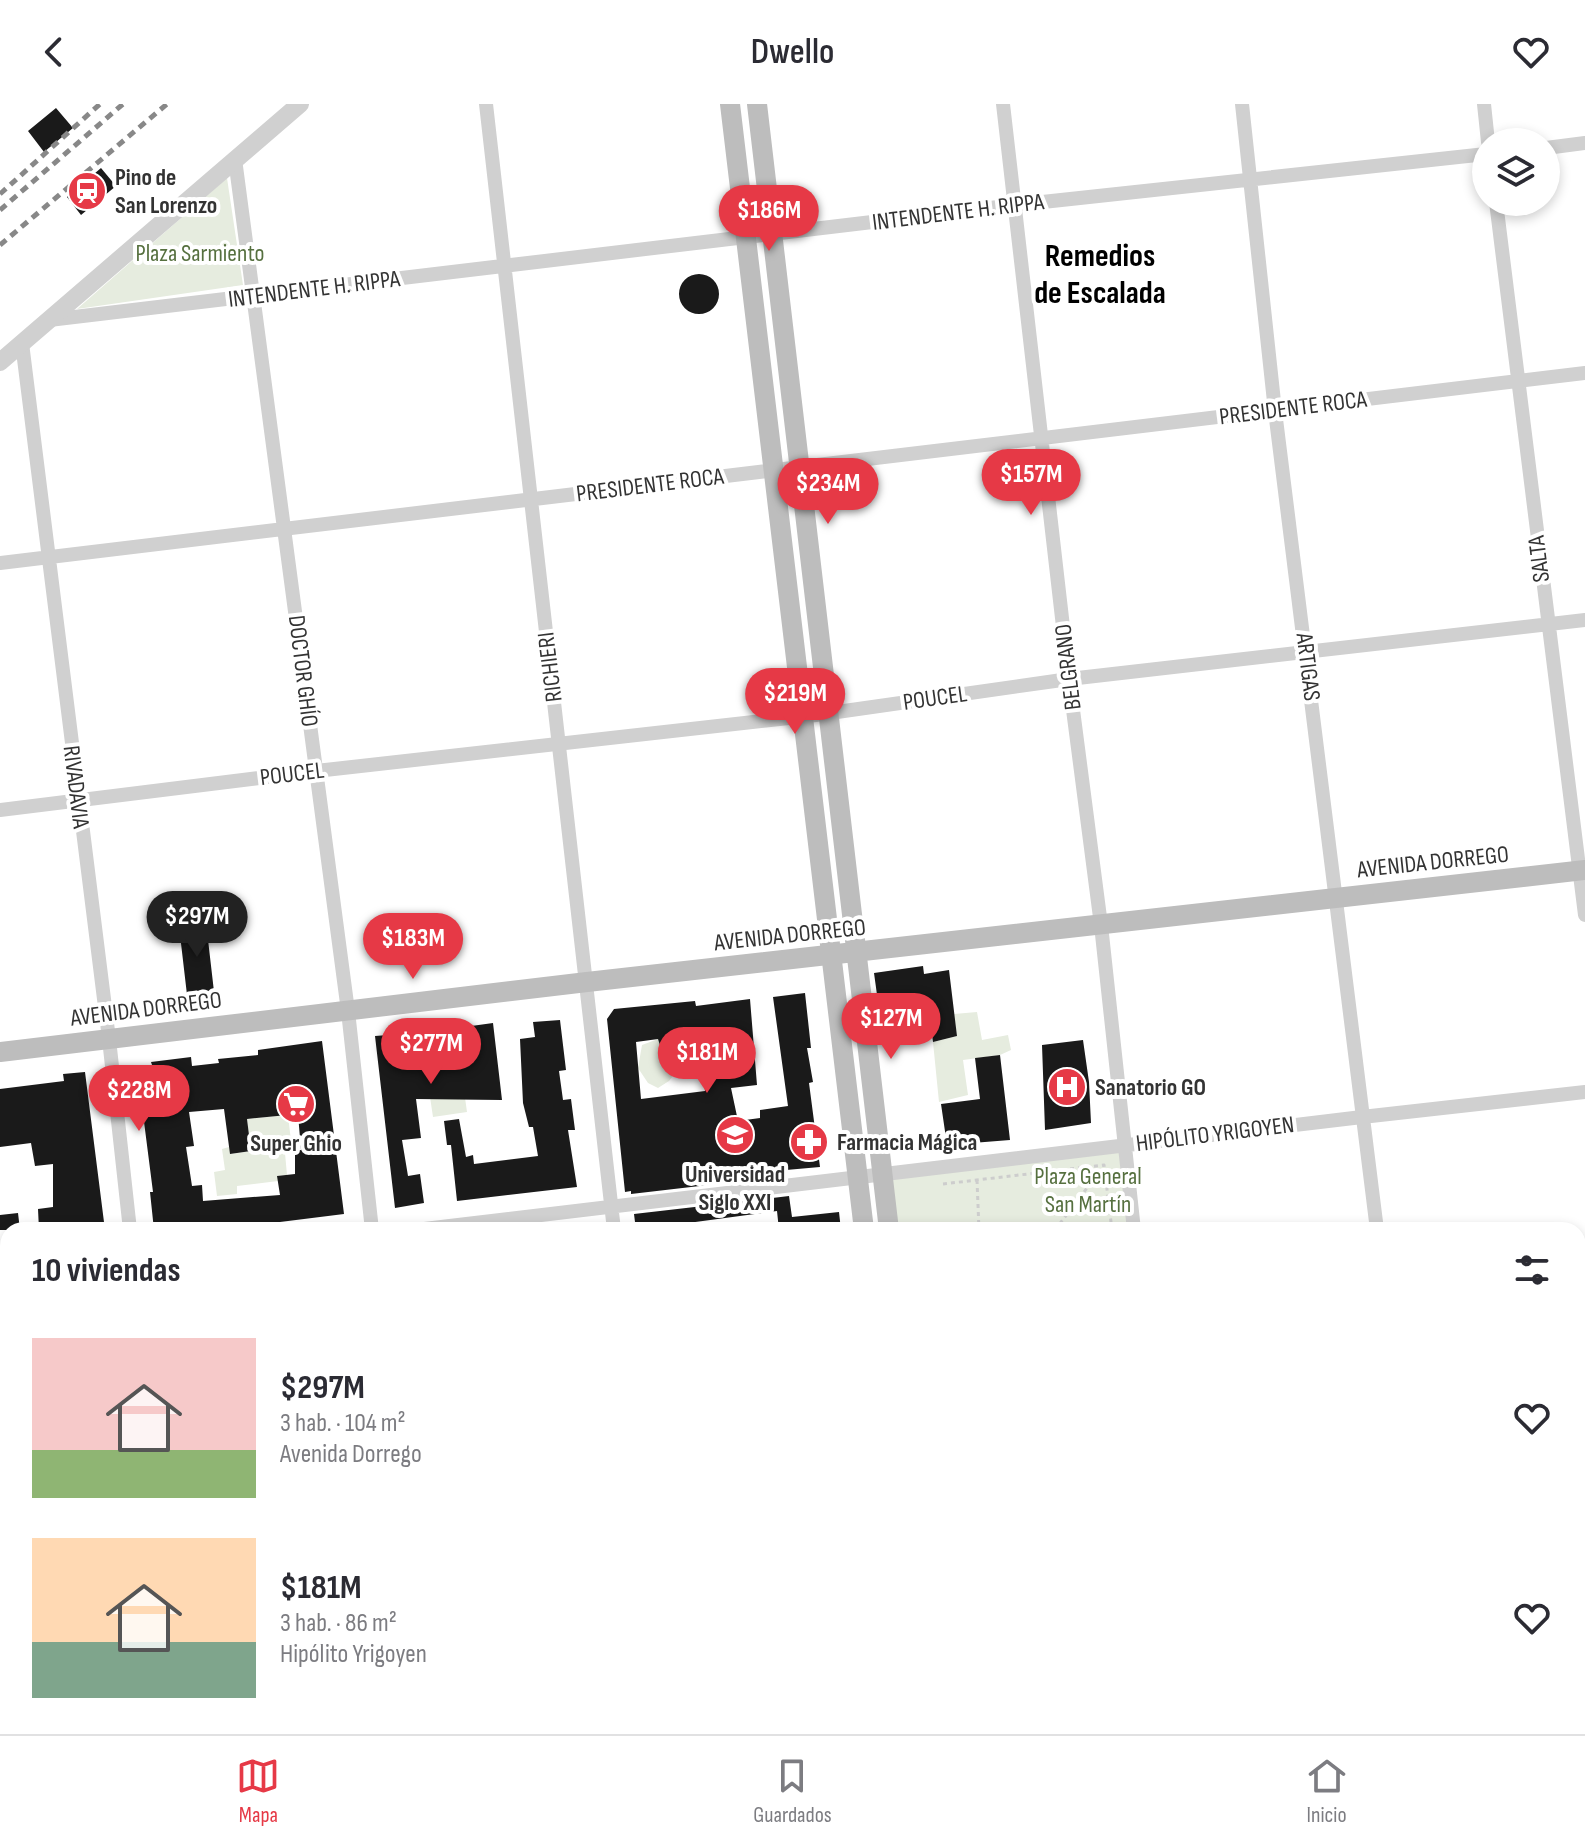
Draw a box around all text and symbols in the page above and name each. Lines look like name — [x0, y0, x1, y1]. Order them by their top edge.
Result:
icon: back — [32, 30, 76, 74]
icon: heart — [1509, 30, 1553, 74]
text: Dwello — [751, 31, 834, 74]
map controls — [1472, 128, 1560, 216]
button: layers — [1472, 128, 1560, 216]
place label: Pino de San Lorenzo — [115, 163, 217, 220]
station icon: Pino de San Lorenzo — [66, 170, 108, 212]
pin: $186M — [713, 185, 825, 253]
street label: INTENDENTE H. RIPPA — [870, 187, 1046, 237]
text: $186M — [737, 195, 801, 226]
district label: Remedios de Escalada — [1034, 237, 1166, 313]
park label: Plaza Sarmiento — [136, 239, 264, 268]
street label: INTENDENTE H. RIPPA — [226, 264, 402, 314]
street label: PRESIDENTE ROCA — [1218, 384, 1369, 431]
pin: $157M — [975, 449, 1087, 517]
pin: $234M — [772, 458, 884, 526]
text: $157M — [1000, 459, 1062, 490]
street label: PRESIDENTE ROCA — [575, 461, 726, 508]
text: $234M — [796, 468, 860, 499]
street label: SALTA — [1522, 533, 1556, 584]
street label: DOCTOR GHÍO — [282, 614, 324, 728]
street label: BELGRANO — [1048, 622, 1088, 712]
street label: RICHIERI — [531, 630, 569, 704]
street label: ARTIGAS — [1289, 630, 1327, 703]
pin: $219M — [739, 668, 851, 736]
text: $219M — [763, 678, 827, 709]
street label: POUCEL — [901, 679, 969, 717]
street label: RIVADAVIA — [57, 744, 96, 831]
street label: POUCEL — [258, 756, 326, 792]
street label: AVENIDA DORREGO — [1355, 840, 1510, 884]
pin: $297M — [141, 891, 253, 959]
text: $297M — [165, 901, 229, 932]
pin: $183M — [357, 913, 469, 981]
street label: AVENIDA DORREGO — [712, 913, 867, 957]
text: $183M — [381, 923, 445, 954]
street label: AVENIDA DORREGO — [68, 985, 223, 1033]
pin: $127M — [835, 993, 947, 1061]
text: $127M — [860, 1003, 922, 1034]
pin: $277M — [375, 1018, 487, 1086]
pin: $181M — [651, 1027, 763, 1095]
text: $277M — [399, 1028, 463, 1059]
text: $181M — [676, 1037, 738, 1068]
pin: $228M — [83, 1065, 195, 1133]
hospital icon: Sanatorio GO — [1046, 1066, 1088, 1108]
place label: Sanatorio GO — [1095, 1073, 1206, 1102]
text: $228M — [107, 1075, 171, 1106]
supermarket icon: Super Ghio — [275, 1083, 317, 1125]
street label: HIPÓLITO YRIGOYEN — [1134, 1110, 1296, 1158]
school or university icon: Universidad Siglo XXI — [714, 1114, 756, 1156]
pharmacy icon: Farmacia Mágica — [788, 1121, 830, 1163]
place label: Farmacia Mágica — [837, 1128, 977, 1157]
place label: Super Ghio — [250, 1129, 342, 1158]
place label: Universidad Siglo XXI — [685, 1160, 785, 1217]
park label: Plaza General San Martín — [1034, 1162, 1142, 1219]
icon: filters — [1510, 1248, 1554, 1292]
text: 10 viviendas — [32, 1250, 180, 1291]
text: $297M — [280, 1367, 365, 1408]
icon: home — [96, 1370, 192, 1466]
icon: heart — [1510, 1396, 1554, 1440]
text: 3 hab. · 104 m² — [280, 1408, 406, 1439]
text: Avenida Dorrego — [280, 1439, 422, 1470]
text: $181M — [280, 1567, 362, 1608]
icon: home — [96, 1570, 192, 1666]
icon: heart — [1510, 1596, 1554, 1640]
text: 3 hab. · 86 m² — [280, 1608, 397, 1639]
text: Hipólito Yrigoyen — [280, 1639, 427, 1670]
tab: Mapa — [236, 1754, 280, 1829]
tab: Guardados — [753, 1754, 832, 1829]
tab: Inicio — [1305, 1754, 1349, 1829]

